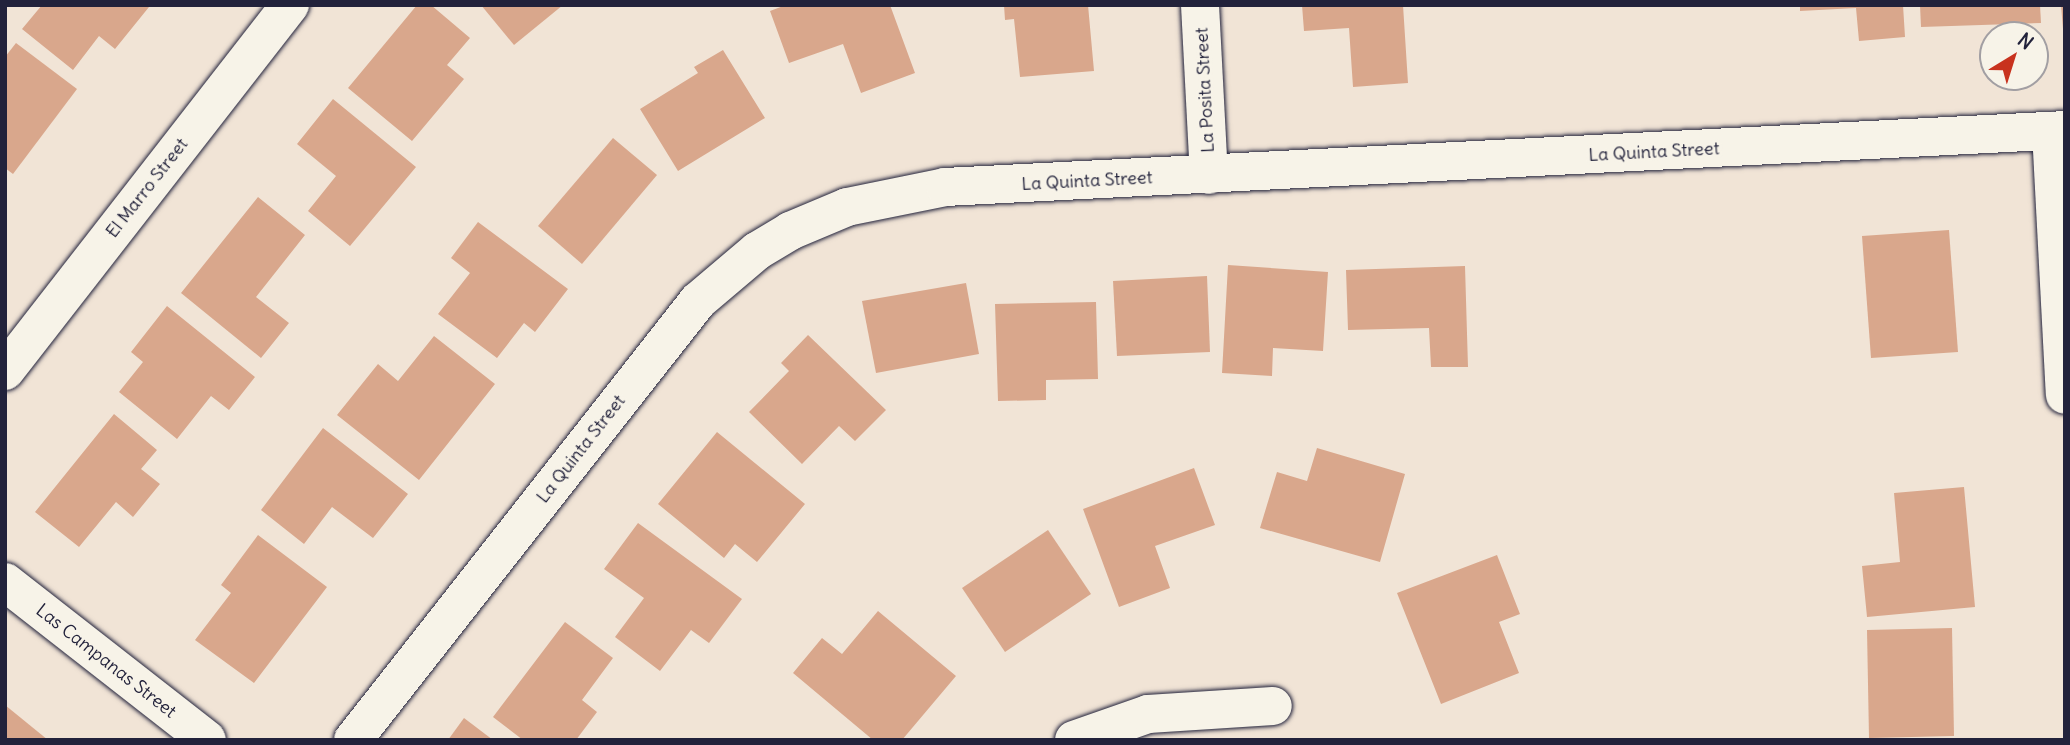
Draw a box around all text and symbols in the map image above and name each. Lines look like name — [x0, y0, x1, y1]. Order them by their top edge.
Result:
north arrow — [1979, 21, 2049, 91]
street label: La Posita Street — [1191, 27, 1219, 153]
text: N — [2013, 28, 2038, 55]
street label: El Marro Street — [101, 134, 193, 242]
street label: La Quinta Street — [1588, 138, 1720, 166]
street label: La Quinta Street — [1021, 167, 1153, 195]
street label: La Quinta Street — [532, 391, 630, 507]
street label: Las Campanas Street — [32, 600, 180, 722]

